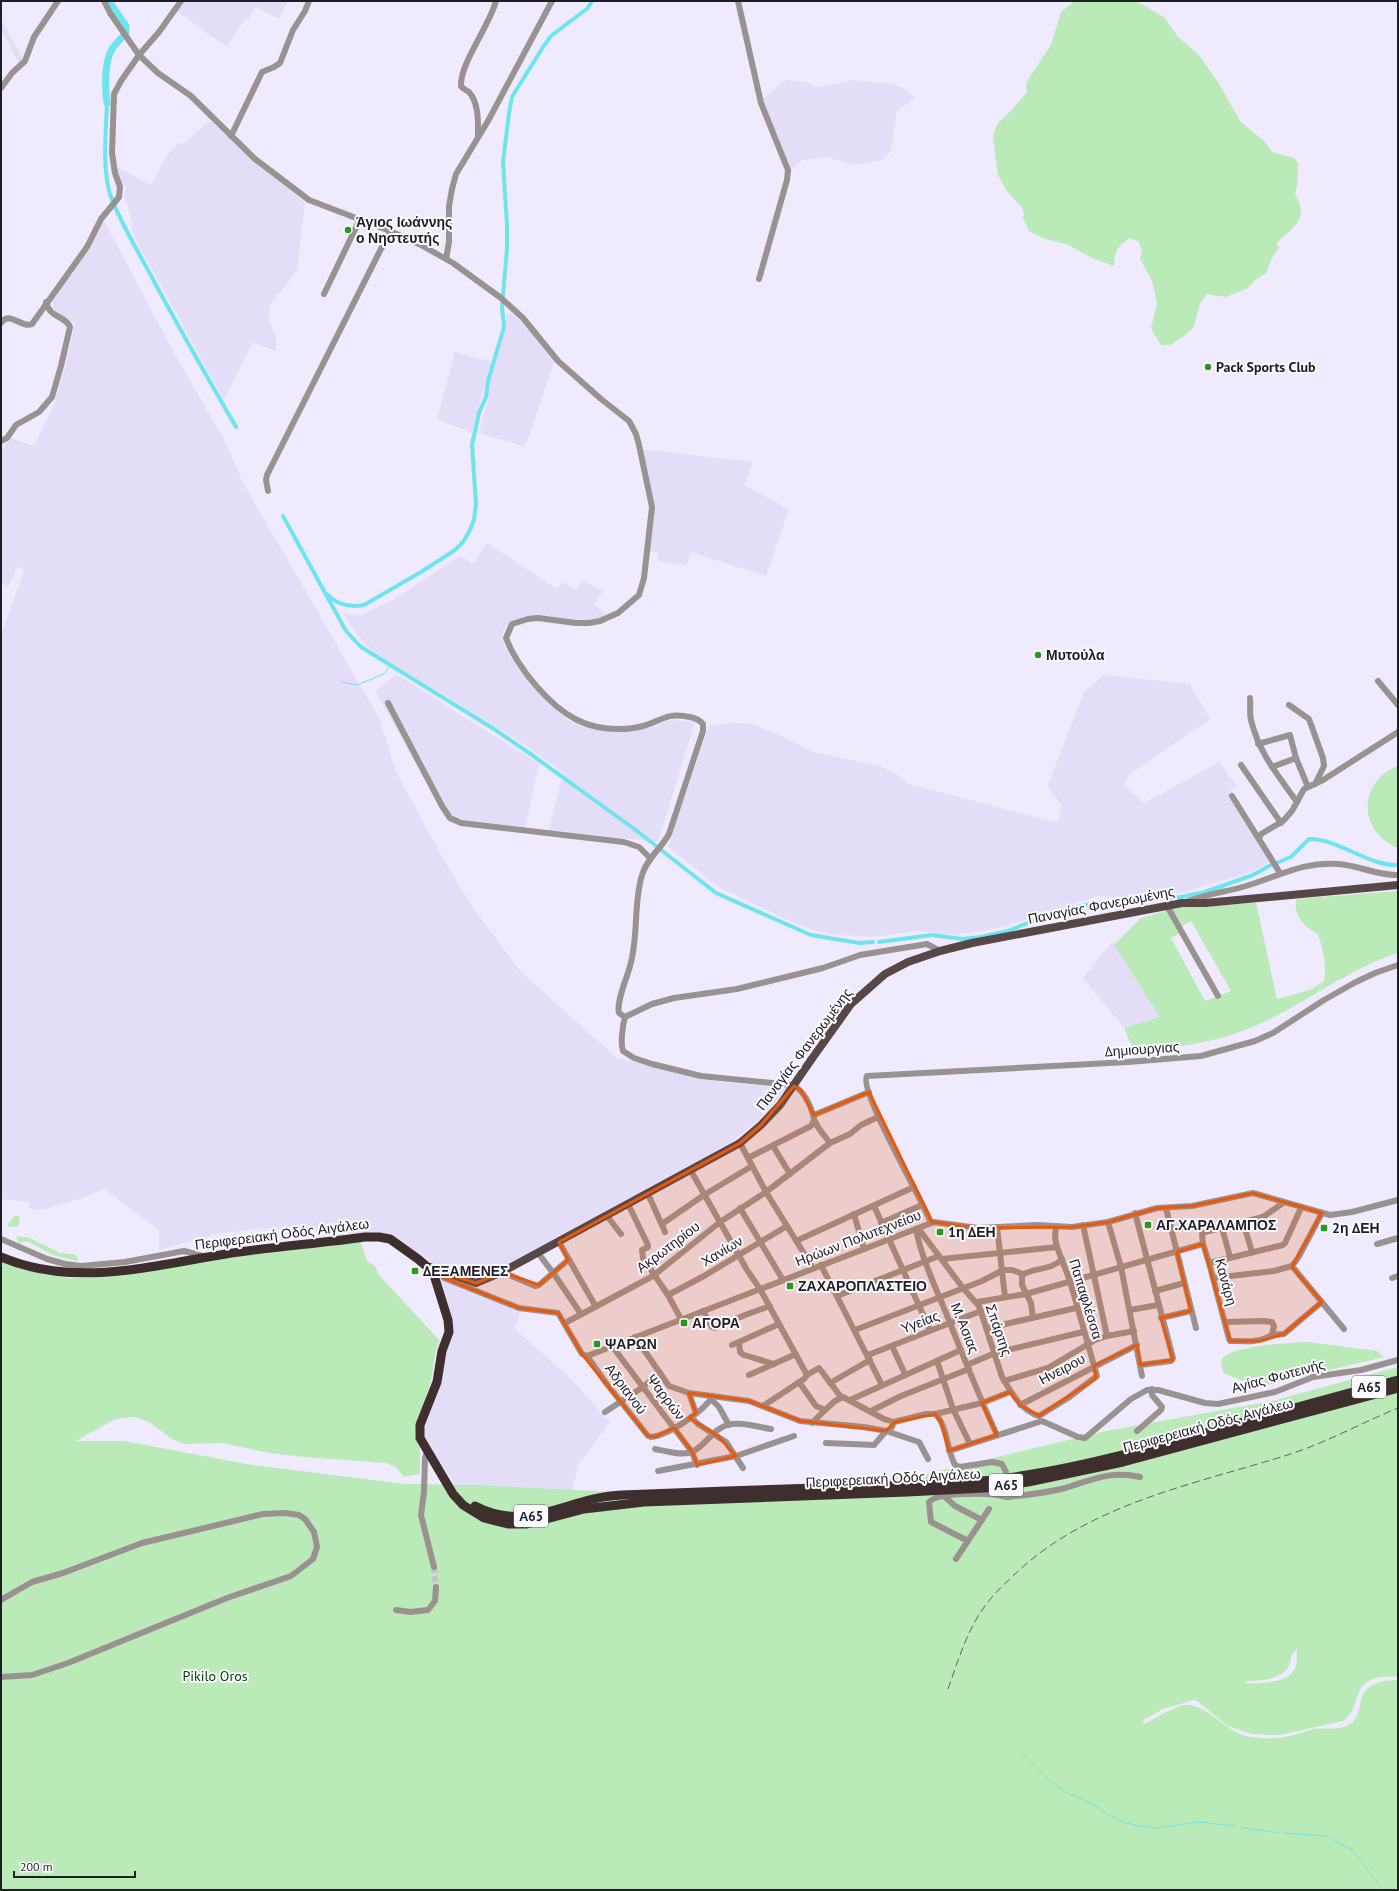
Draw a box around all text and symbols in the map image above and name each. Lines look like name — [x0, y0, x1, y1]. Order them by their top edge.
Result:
place label: Άγιος Ιωάννης ο Νηστευτής — [356, 213, 452, 247]
marker: Άγιος Ιωάννης ο Νηστευτής — [343, 225, 353, 235]
place label: Pack Sports Club — [1216, 358, 1316, 376]
marker: Pack Sports Club — [1203, 362, 1213, 372]
place label: Μυτούλα — [1046, 646, 1105, 664]
marker: Μυτούλα — [1033, 650, 1043, 660]
street label: Παναγίας Φανερωμένης — [1026, 882, 1176, 928]
street label: Παναγίας Φανερωμένης — [752, 984, 856, 1114]
street label: Δημιουργιας — [1104, 1037, 1180, 1061]
street label: Ηρώων Πολυτεχνείου — [792, 1206, 924, 1270]
street label: Περιφερειακή Οδός Αιγάλεω — [194, 1214, 370, 1254]
place label: ΑΓ.ΧΑΡΑΛΑΜΠΟΣ — [1156, 1216, 1276, 1234]
street label: Ακρωτηρίου — [633, 1217, 703, 1277]
place label: 2η ΔΕΗ — [1332, 1219, 1380, 1237]
marker: ΑΓ.ΧΑΡΑΛΑΜΠΟΣ — [1143, 1220, 1153, 1230]
place label: 1η ΔΕΗ — [948, 1223, 996, 1241]
marker: 2η ΔΕΗ — [1319, 1223, 1329, 1233]
marker: 1η ΔΕΗ — [935, 1227, 945, 1237]
street label: Χανίων — [698, 1232, 746, 1270]
street label: Κανάρη — [1211, 1256, 1241, 1308]
street label: Παπαφλέσσα — [1065, 1257, 1107, 1341]
place label: ΔΕΞΑΜΕΝΕΣ — [423, 1262, 509, 1280]
marker: ΔΕΞΑΜΕΝΕΣ — [410, 1266, 420, 1276]
place label: ΖΑΧΑΡΟΠΛΑΣΤΕΙΟ — [798, 1277, 927, 1295]
marker: ΖΑΧΑΡΟΠΛΑΣΤΕΙΟ — [785, 1281, 795, 1291]
street label: Μ. Ασιας — [947, 1300, 983, 1356]
street label: Σπάρτης — [982, 1302, 1016, 1359]
street label: Υγείας — [898, 1306, 942, 1338]
place label: ΑΓΟΡΑ — [692, 1314, 740, 1332]
marker: ΑΓΟΡΑ — [679, 1318, 689, 1328]
place label: ΨΑΡΩΝ — [605, 1335, 657, 1353]
marker: ΨΑΡΩΝ — [592, 1339, 602, 1349]
street label: Ηνειρου — [1036, 1349, 1088, 1389]
street label: Αγίας Φωτεινής — [1229, 1355, 1327, 1397]
street label: Αδριανού — [601, 1360, 651, 1418]
street label: Ψαρρών — [643, 1370, 689, 1424]
road number: Α65 — [1352, 1376, 1386, 1398]
street label: Περιφερειακή Οδός Αιγάλεω — [1121, 1394, 1295, 1456]
street label: Περιφερειακή Οδός Αιγάλεω — [805, 1464, 981, 1492]
road number: Α65 — [989, 1474, 1023, 1496]
road number: Α65 — [514, 1505, 548, 1527]
park label: Pikilo Oros — [182, 1667, 248, 1685]
scale bar — [14, 1853, 135, 1879]
text: 200 m — [20, 1859, 53, 1874]

